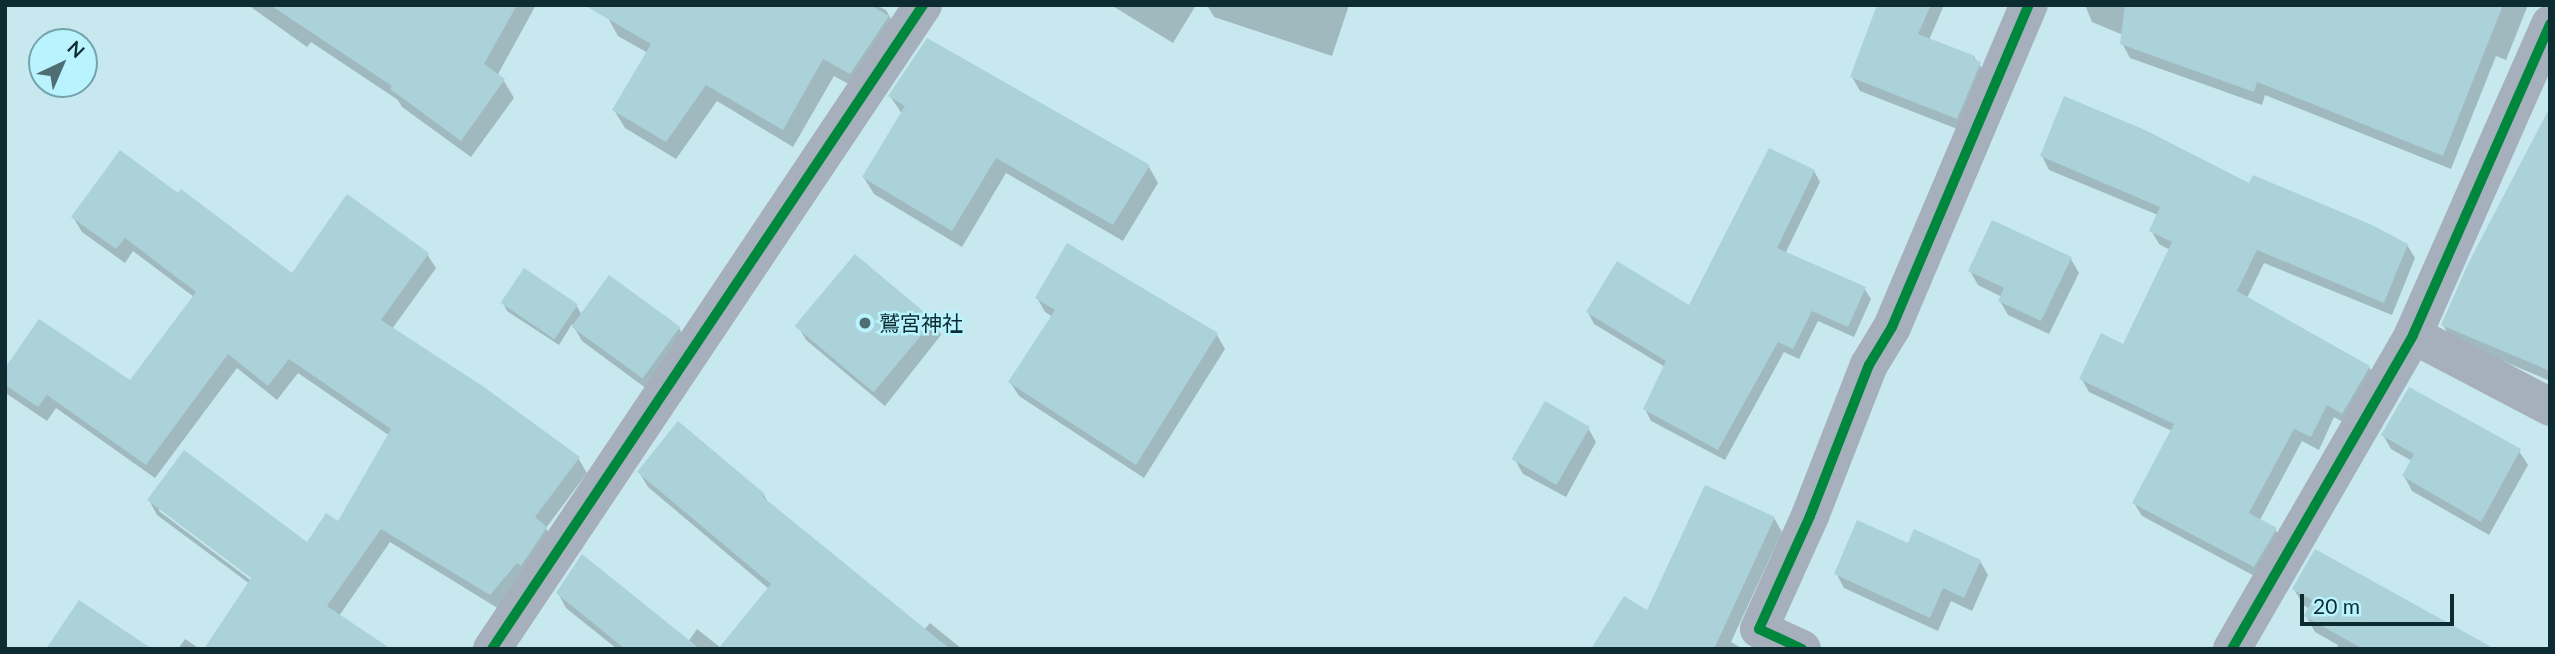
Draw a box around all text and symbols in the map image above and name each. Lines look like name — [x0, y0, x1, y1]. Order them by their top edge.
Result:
north arrow — [28, 28, 98, 98]
text: N — [63, 36, 90, 62]
place label: 鷲宮神社 — [879, 310, 963, 336]
marker: 鷲宮神社 — [857, 315, 873, 331]
scale bar — [2303, 580, 2457, 624]
text: 20 m — [2313, 593, 2360, 618]

